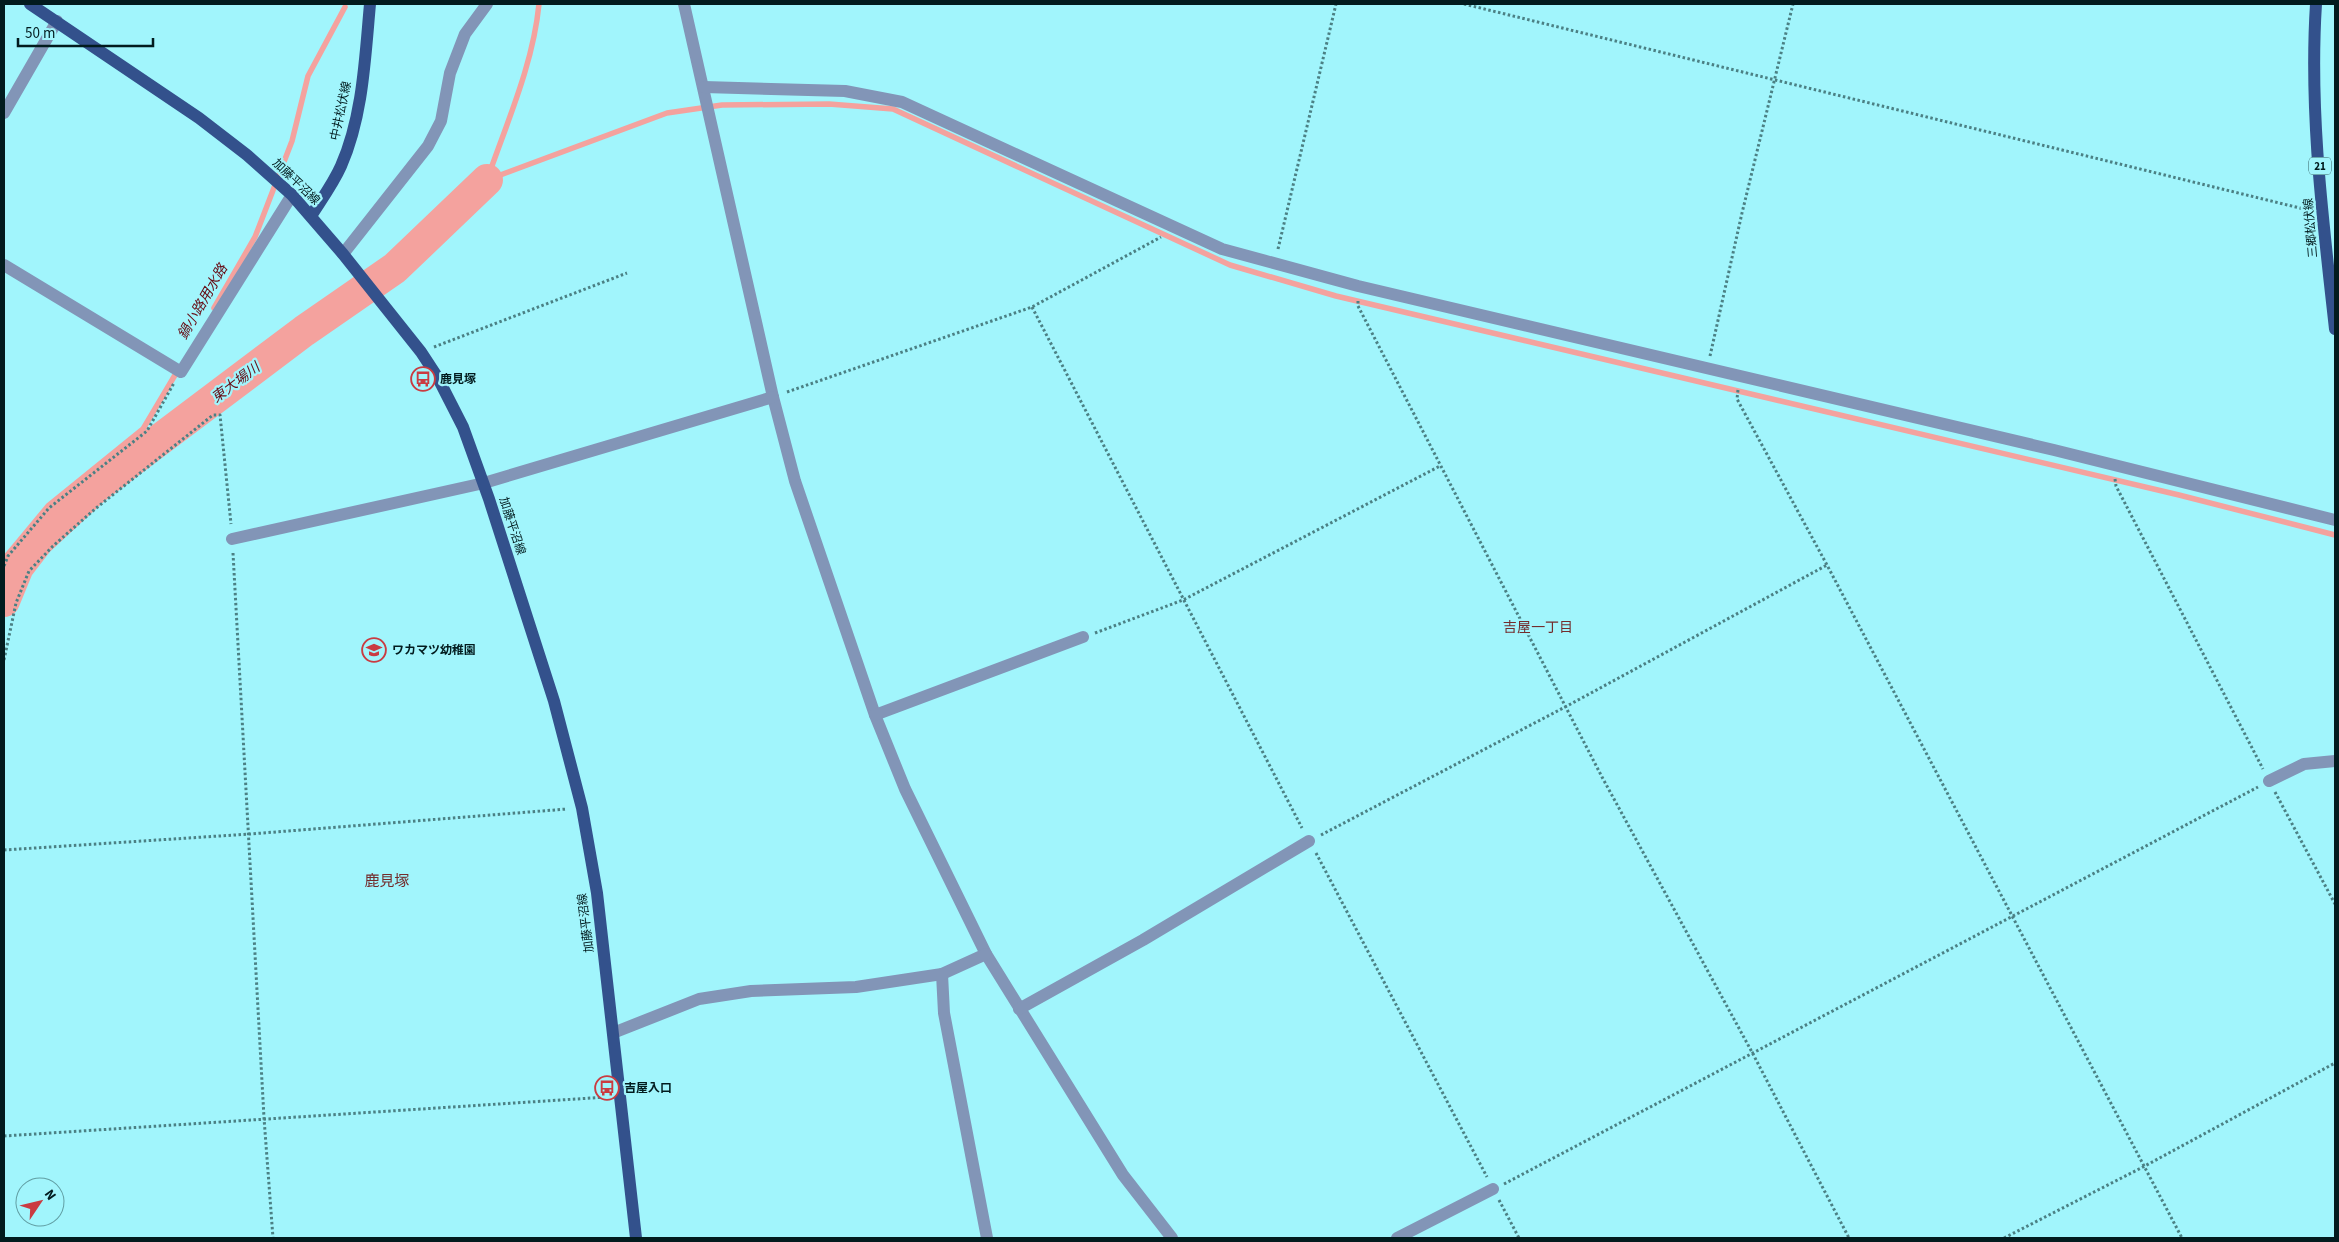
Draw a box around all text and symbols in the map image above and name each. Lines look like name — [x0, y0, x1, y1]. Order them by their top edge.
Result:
scale bar — [18, 15, 152, 47]
text: 50 m — [25, 23, 55, 44]
street label: 中井松伏線 — [326, 80, 356, 142]
street label: 加藤平沼線 — [269, 155, 323, 209]
road number: 21 — [2309, 158, 2331, 175]
street label: 三郷松伏線 — [2300, 197, 2322, 259]
water label: 鍋小路用水路 — [173, 260, 233, 343]
water label: 東大場川 — [208, 357, 266, 408]
bus stop icon: 鹿見塚 — [410, 366, 436, 392]
place label: 鹿見塚 — [440, 371, 476, 388]
street label: 加藤平沼線 — [495, 495, 529, 557]
district label: 吉屋一丁目 — [1503, 618, 1573, 638]
school or university icon: ワカマツ幼稚園 — [361, 637, 387, 663]
place label: ワカマツ幼稚園 — [392, 642, 476, 659]
district label: 鹿見塚 — [364, 871, 410, 892]
street label: 加藤平沼線 — [574, 892, 598, 954]
bus stop icon: 吉屋入口 — [594, 1075, 620, 1101]
place label: 吉屋入口 — [624, 1080, 672, 1097]
north arrow — [15, 1177, 65, 1227]
text: N — [39, 1186, 61, 1205]

